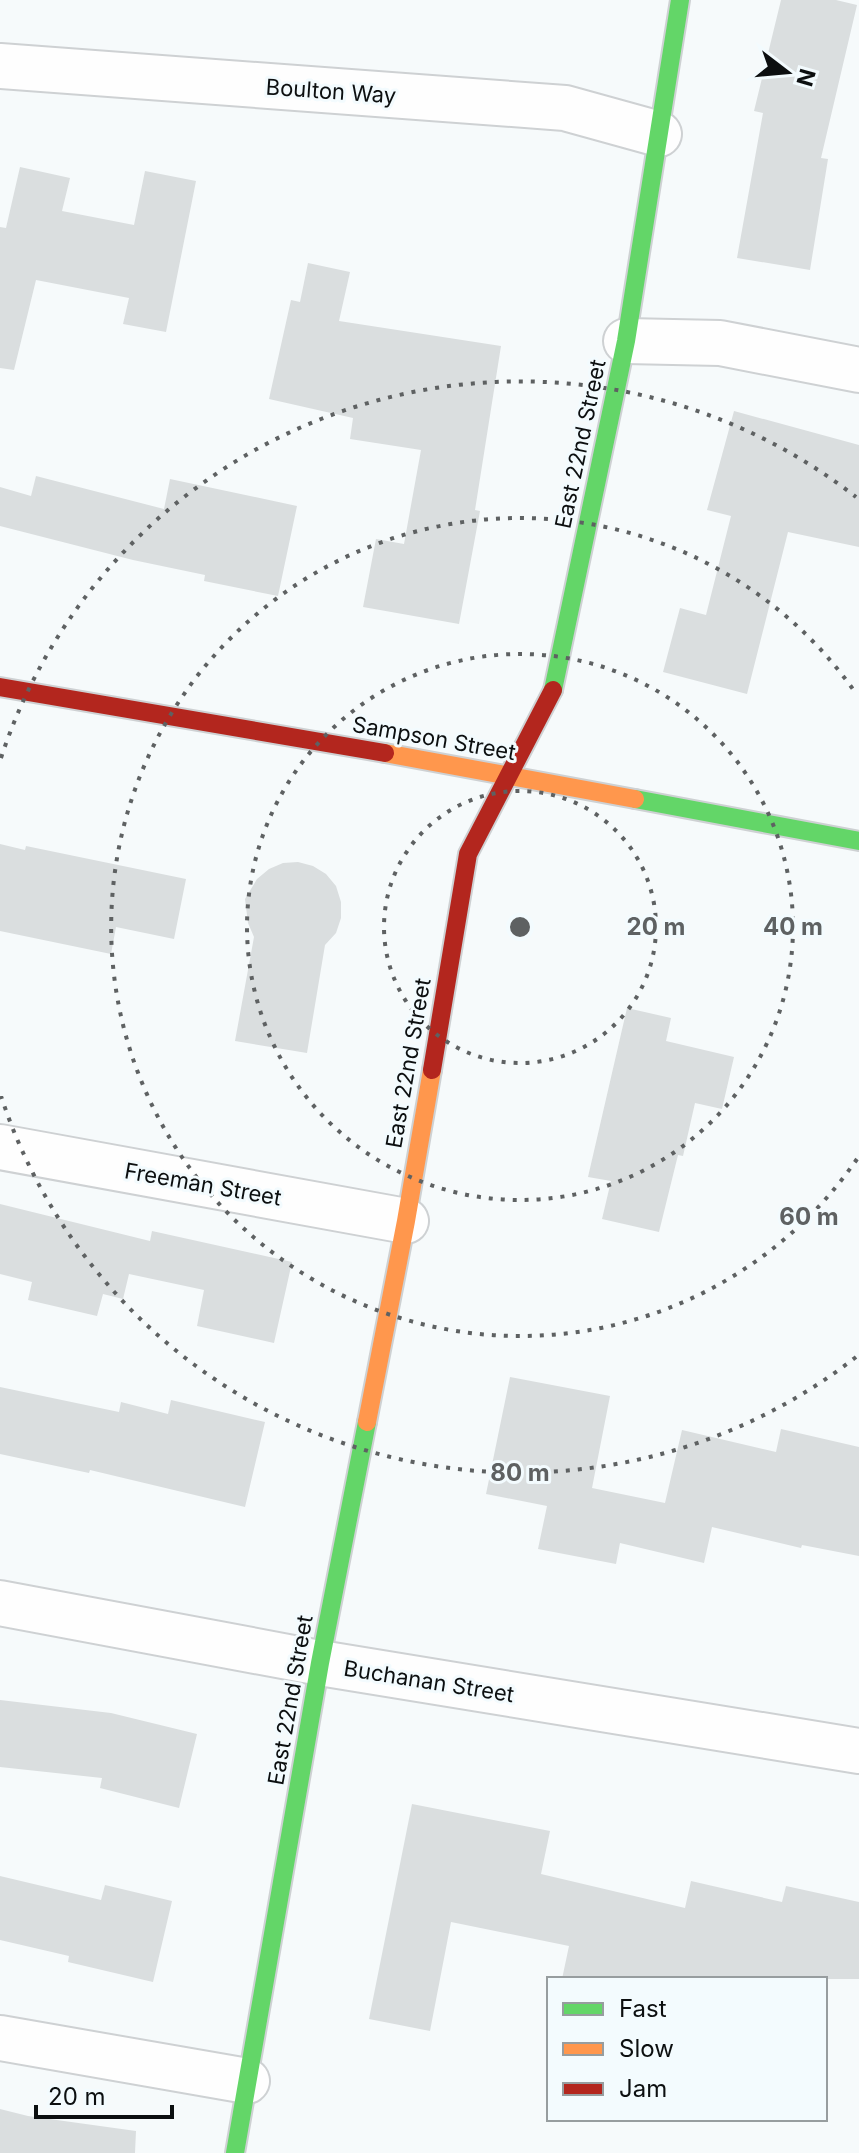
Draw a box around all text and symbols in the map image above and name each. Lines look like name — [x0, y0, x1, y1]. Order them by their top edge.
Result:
north arrow — [747, 32, 827, 112]
text: N — [791, 66, 821, 89]
street label: Boulton Way — [265, 73, 397, 109]
street label: East 22nd Street — [549, 357, 611, 531]
street label: Sampson Street — [350, 711, 518, 765]
text: 20 m — [627, 912, 685, 941]
text: 40 m — [763, 912, 823, 941]
centre of rings — [506, 913, 534, 941]
street label: East 22nd Street — [380, 976, 436, 1150]
street label: Freeman Street — [123, 1157, 283, 1211]
text: 60 m — [779, 1202, 839, 1231]
text: 80 m — [490, 1458, 550, 1487]
street label: East 22nd Street — [262, 1613, 318, 1787]
street label: Buchanan Street — [342, 1655, 516, 1707]
legend — [547, 1977, 827, 2121]
text: Fast — [619, 1994, 667, 2023]
text: Slow — [619, 2034, 674, 2063]
scale bar — [36, 2069, 172, 2119]
text: Jam — [619, 2074, 667, 2103]
text: 20 m — [48, 2082, 106, 2111]

